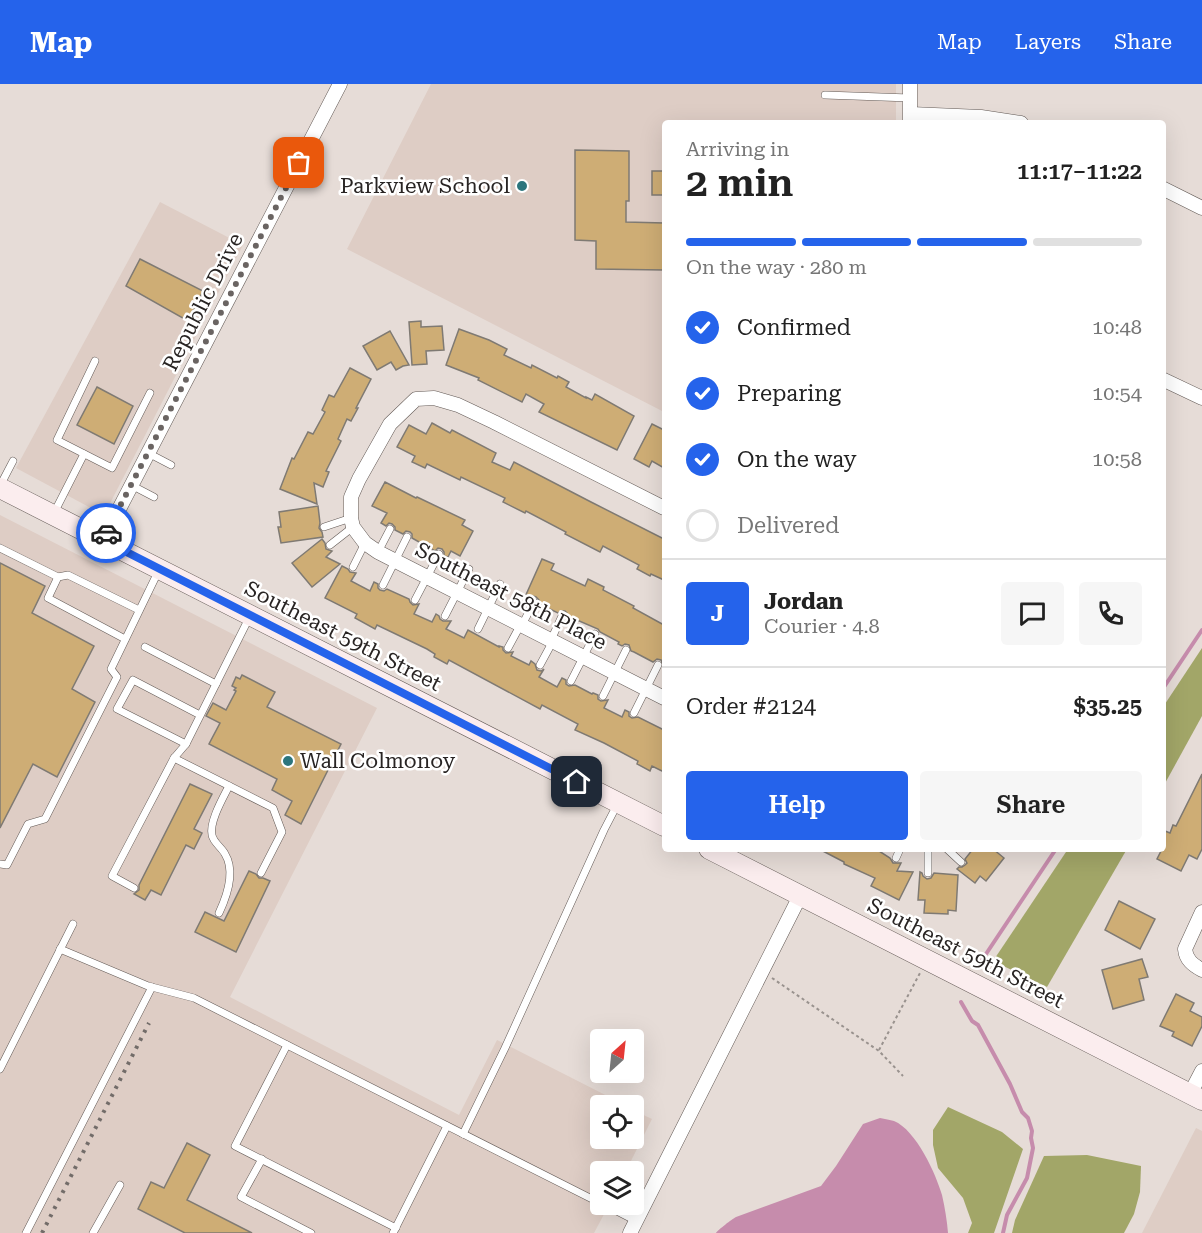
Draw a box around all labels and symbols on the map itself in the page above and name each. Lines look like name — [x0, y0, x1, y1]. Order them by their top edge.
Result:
pin — [273, 137, 324, 188]
place label: Parkview School — [340, 174, 511, 198]
marker: Parkview School — [515, 179, 529, 193]
street label: Republic Drive — [158, 229, 248, 375]
courier — [76, 503, 136, 563]
street label: Southeast 58th Place — [411, 537, 611, 655]
street label: Southeast 59th Street — [241, 576, 445, 696]
place label: Wall Colmonoy — [300, 749, 456, 773]
marker: Wall Colmonoy — [281, 754, 295, 768]
pin — [551, 756, 602, 807]
street label: Southeast 59th Street — [864, 893, 1068, 1013]
north arrow — [590, 1029, 644, 1083]

